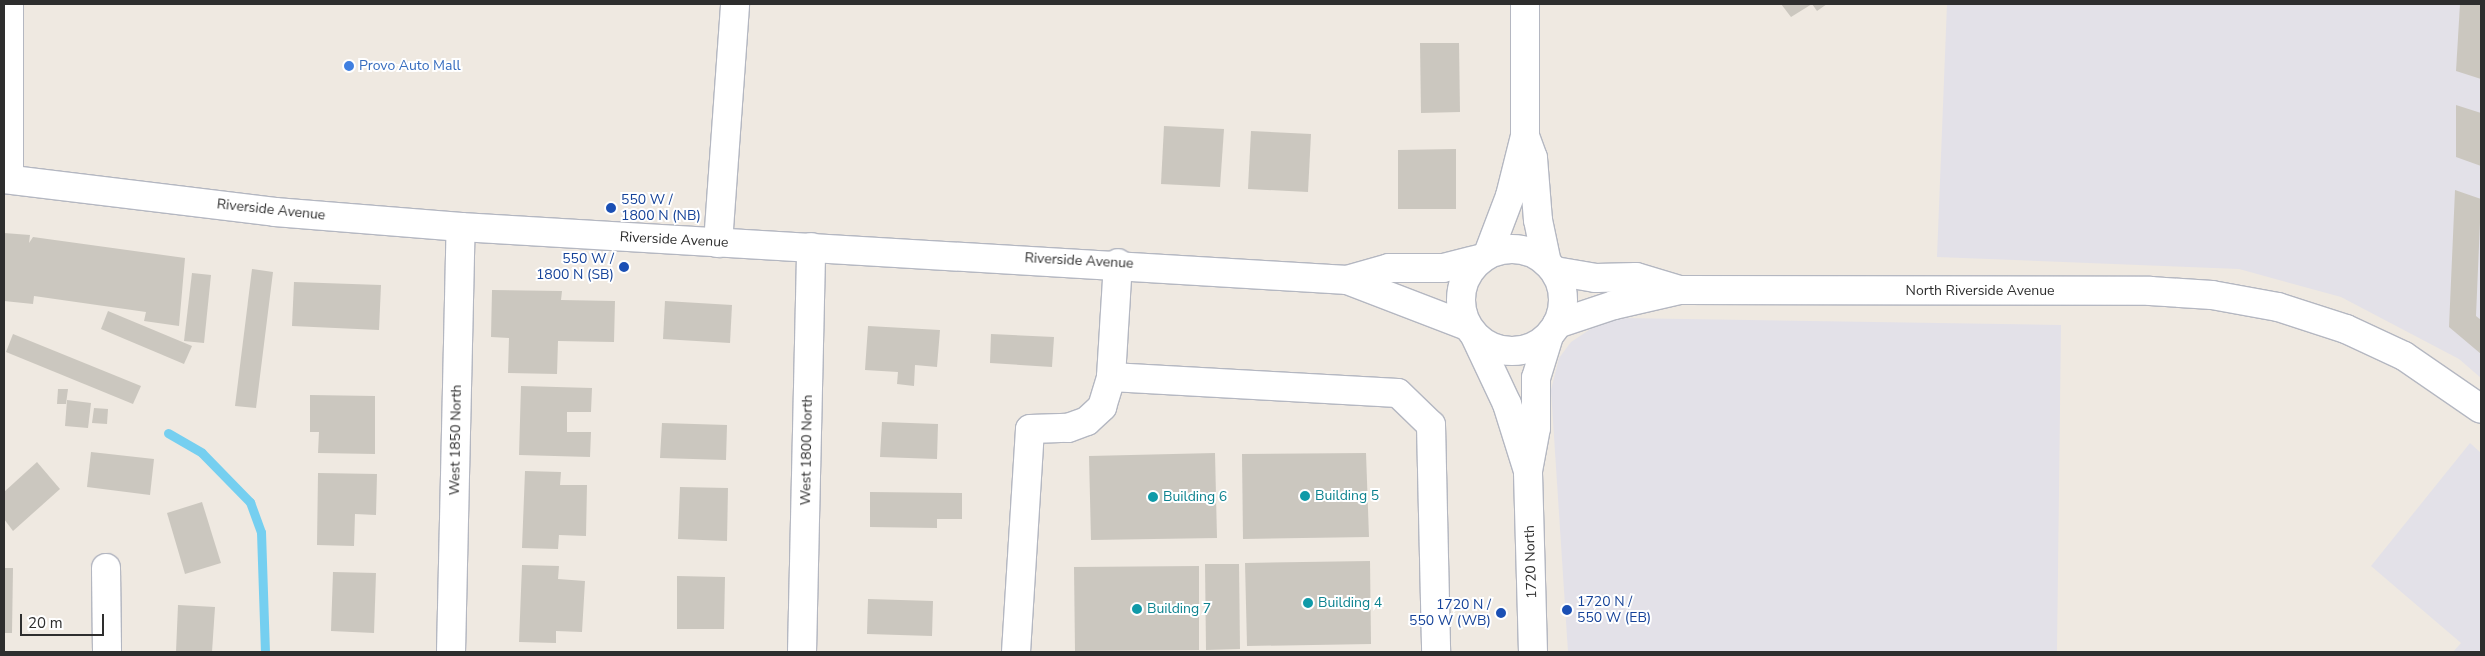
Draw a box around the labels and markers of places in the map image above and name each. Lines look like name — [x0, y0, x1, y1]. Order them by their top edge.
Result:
place label: Provo Auto Mall — [359, 58, 461, 74]
marker: Provo Auto Mall — [343, 60, 355, 72]
place label: 550 W / 1800 N (NB) — [621, 192, 701, 224]
marker: 550 W / 1800 N (NB) — [605, 202, 617, 214]
place label: 550 W / 1800 N (SB) — [536, 251, 614, 284]
marker: 550 W / 1800 N (SB) — [618, 261, 630, 273]
place label: Building 5 — [1315, 488, 1379, 504]
place label: Building 6 — [1163, 489, 1227, 505]
marker: Building 5 — [1299, 490, 1311, 502]
marker: Building 6 — [1147, 491, 1159, 503]
place label: 1720 N / 550 W (EB) — [1577, 594, 1651, 626]
place label: Building 4 — [1318, 595, 1382, 611]
marker: Building 4 — [1302, 597, 1314, 609]
place label: 1720 N / 550 W (WB) — [1409, 597, 1491, 630]
place label: Building 7 — [1147, 601, 1211, 617]
marker: Building 7 — [1131, 603, 1143, 615]
marker: 1720 N / 550 W (EB) — [1561, 604, 1573, 616]
marker: 1720 N / 550 W (WB) — [1495, 607, 1507, 619]

